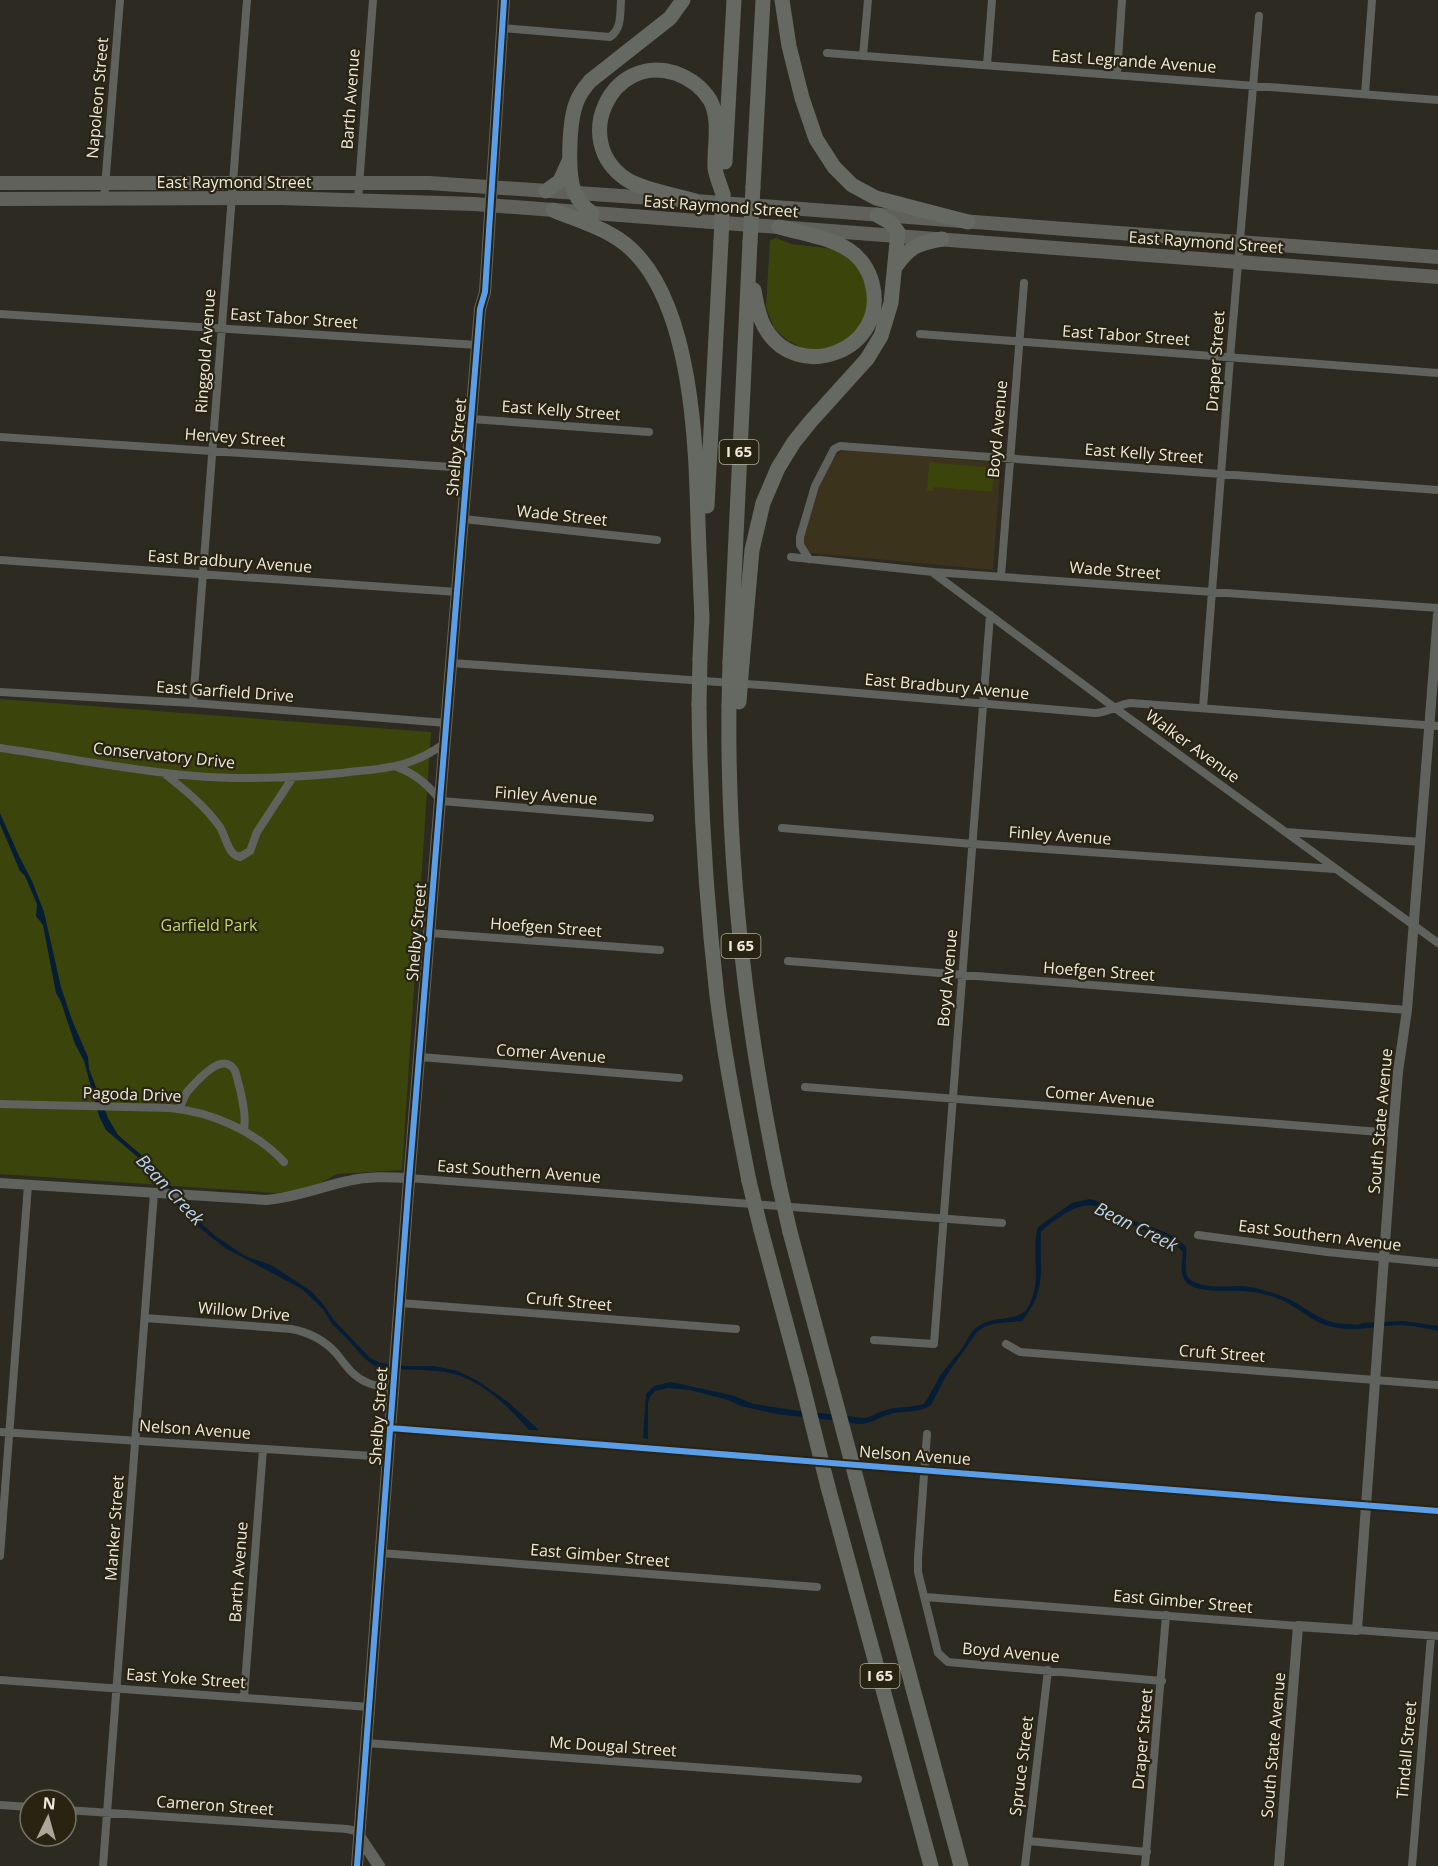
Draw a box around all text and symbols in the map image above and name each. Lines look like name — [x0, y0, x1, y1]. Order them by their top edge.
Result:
street label: Napoleon Street — [81, 36, 113, 160]
street label: East Legrande Avenue — [1051, 44, 1217, 78]
street label: Barth Avenue — [335, 48, 365, 150]
street label: East Raymond Street — [157, 171, 312, 193]
street label: East Raymond Street — [643, 190, 799, 222]
street label: East Raymond Street — [1128, 226, 1284, 258]
street label: Ringgold Avenue — [190, 288, 220, 414]
street label: East Tabor Street — [230, 303, 359, 333]
street label: Draper Street — [1200, 309, 1230, 412]
street label: East Tabor Street — [1062, 320, 1191, 350]
street label: Boyd Avenue — [982, 379, 1012, 479]
street label: East Kelly Street — [501, 395, 621, 425]
street label: Shelby Street — [441, 397, 471, 497]
street label: Hervey Street — [184, 422, 287, 452]
street label: East Kelly Street — [1084, 438, 1204, 468]
road number: I 65 — [720, 440, 758, 464]
street label: Wade Street — [515, 499, 609, 531]
street label: East Bradbury Avenue — [147, 544, 313, 578]
street label: Wade Street — [1069, 556, 1162, 584]
street label: East Bradbury Avenue — [864, 668, 1030, 704]
street label: East Garfield Drive — [155, 675, 295, 707]
street label: Walker Avenue — [1141, 704, 1245, 788]
street label: Conservatory Drive — [92, 737, 236, 773]
street label: Finley Avenue — [494, 780, 598, 810]
street label: Finley Avenue — [1008, 820, 1112, 850]
street label: Shelby Street — [401, 882, 431, 982]
street label: Hoefgen Street — [489, 912, 603, 942]
park label: Garfield Park — [161, 914, 258, 936]
street label: Boyd Avenue — [932, 928, 962, 1028]
road number: I 65 — [722, 934, 760, 958]
street label: Hoefgen Street — [1042, 956, 1156, 986]
street label: Comer Avenue — [495, 1038, 607, 1068]
street label: South State Avenue — [1363, 1047, 1397, 1195]
street label: Comer Avenue — [1044, 1080, 1156, 1112]
street label: Pagoda Drive — [82, 1081, 182, 1107]
water label: Bean Creek — [131, 1148, 211, 1231]
street label: East Southern Avenue — [436, 1154, 602, 1188]
water label: Bean Creek — [1091, 1196, 1183, 1257]
street label: East Southern Avenue — [1237, 1214, 1403, 1256]
street label: Cruft Street — [525, 1286, 613, 1316]
street label: Willow Drive — [197, 1296, 291, 1326]
street label: Cruft Street — [1178, 1339, 1266, 1367]
street label: Shelby Street — [364, 1366, 392, 1466]
street label: Nelson Avenue — [138, 1414, 252, 1444]
street label: Nelson Avenue — [858, 1440, 972, 1470]
street label: Manker Street — [99, 1474, 129, 1582]
street label: Barth Avenue — [223, 1521, 253, 1623]
street label: East Gimber Street — [529, 1538, 671, 1572]
street label: East Gimber Street — [1112, 1584, 1254, 1618]
street label: Boyd Avenue — [961, 1637, 1061, 1667]
street label: East Yoke Street — [125, 1663, 247, 1693]
road number: I 65 — [860, 1664, 900, 1688]
street label: South State Avenue — [1256, 1671, 1290, 1819]
street label: Draper Street — [1127, 1687, 1157, 1790]
street label: Tindall Street — [1391, 1700, 1421, 1800]
street label: Spruce Street — [1004, 1715, 1038, 1817]
street label: Mc Dougal Street — [549, 1731, 678, 1761]
north arrow — [18, 1788, 78, 1848]
street label: Cameron Street — [156, 1790, 275, 1820]
text: N — [42, 1792, 57, 1815]

